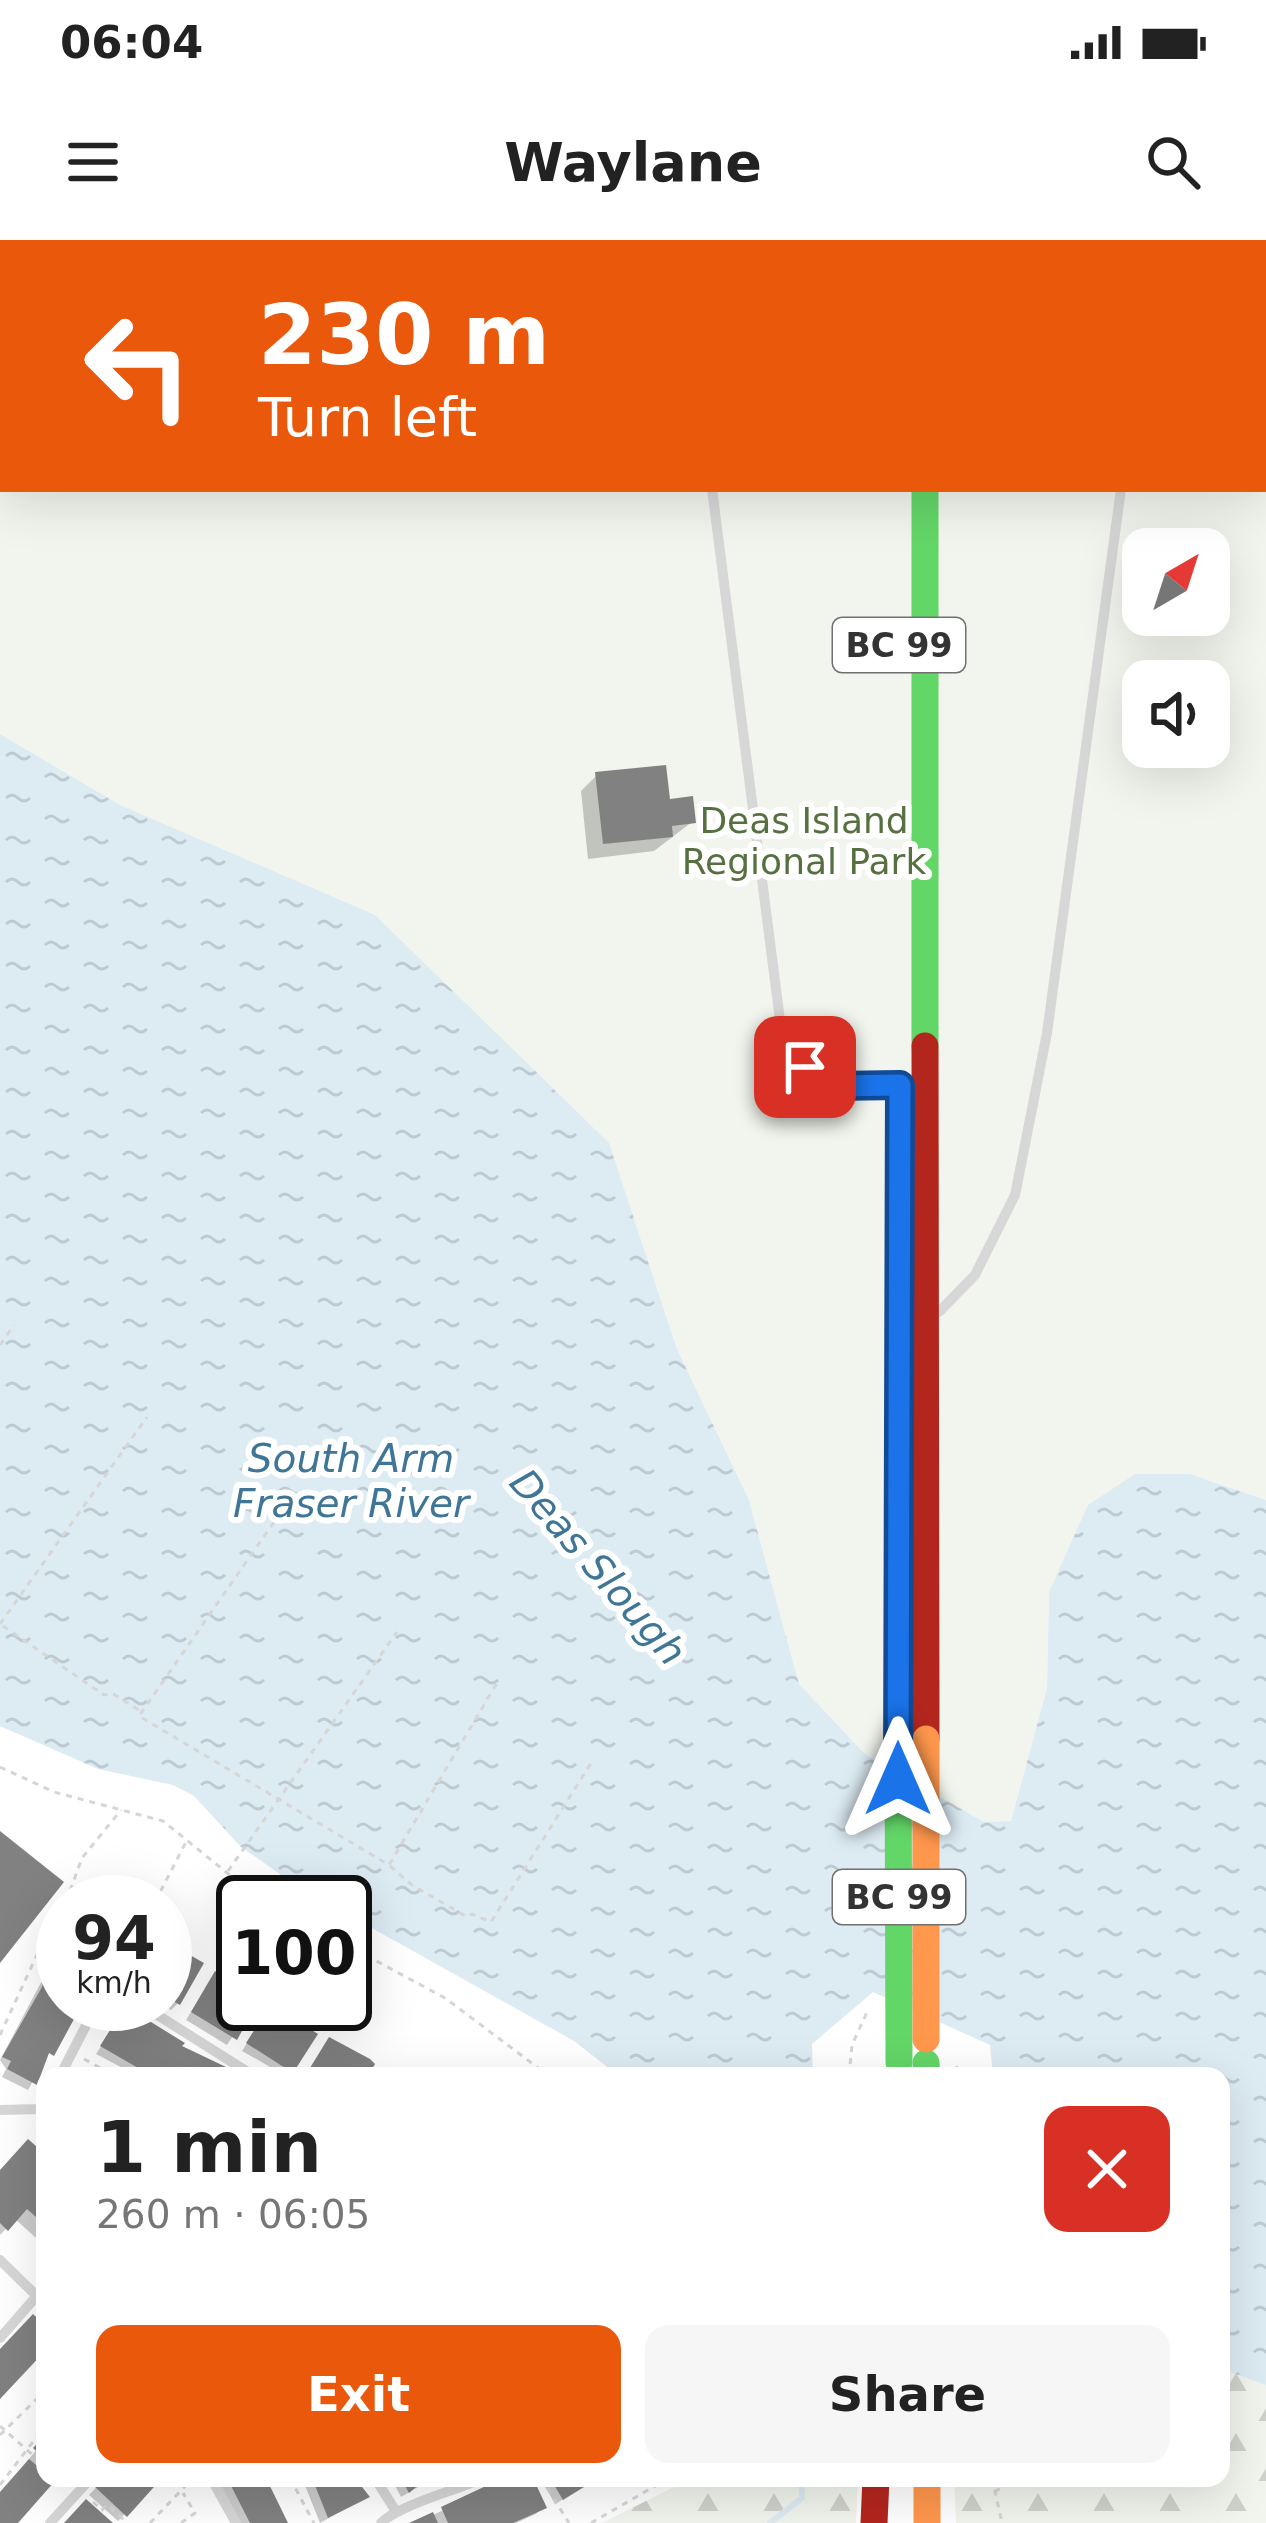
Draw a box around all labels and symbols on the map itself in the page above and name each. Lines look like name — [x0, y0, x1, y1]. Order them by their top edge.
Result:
north arrow — [1122, 528, 1230, 636]
road number: BC 99 — [833, 618, 965, 672]
park label: Deas Island Regional Park — [682, 800, 926, 882]
pin — [754, 1016, 856, 1118]
water label: South Arm Fraser River — [233, 1436, 472, 1526]
water label: Deas Slough — [501, 1460, 695, 1674]
position arrow — [835, 1716, 961, 1842]
road number: BC 99 — [833, 1870, 965, 1924]
speed limit sign: 100 — [216, 1875, 372, 2031]

